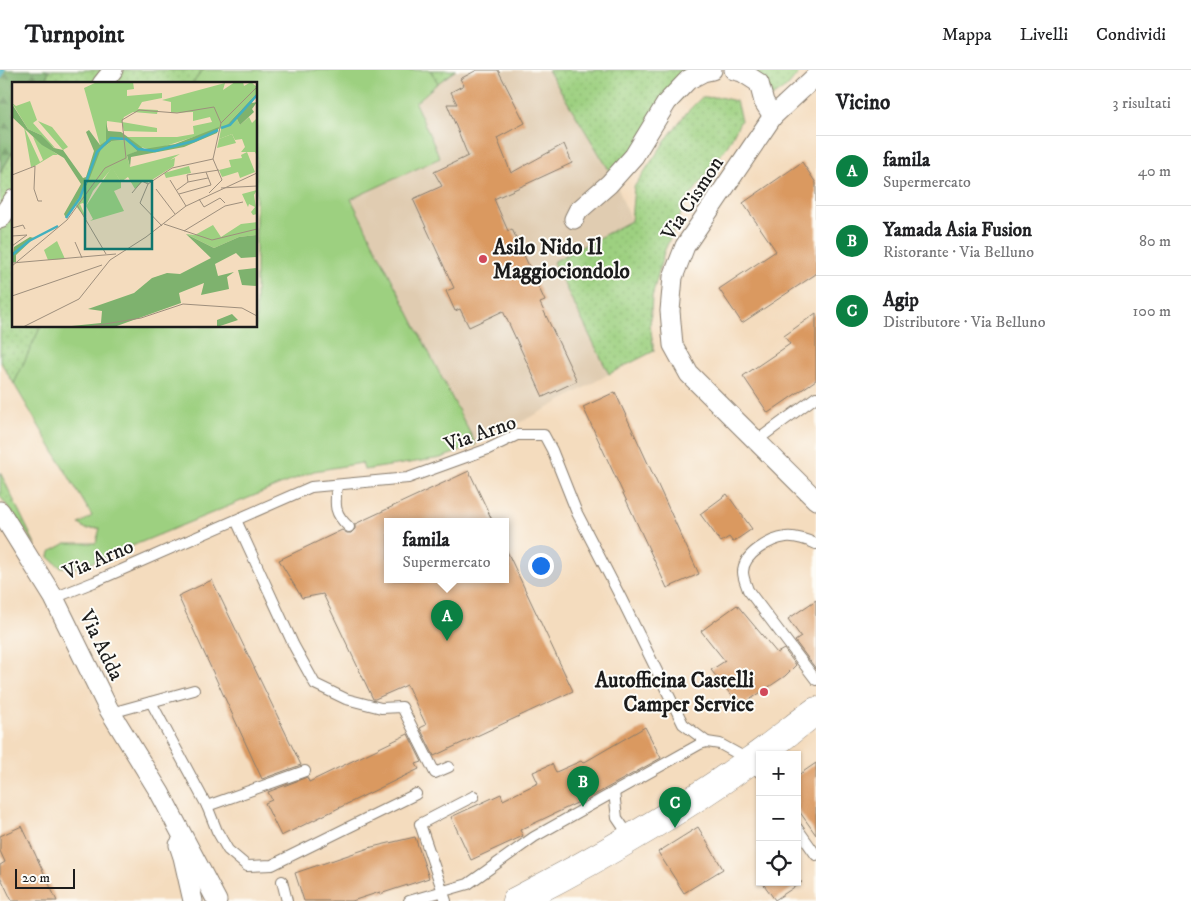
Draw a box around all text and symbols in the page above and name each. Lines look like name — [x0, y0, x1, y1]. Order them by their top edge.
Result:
text: Turnpoint — [25, 20, 124, 50]
text: Mappa — [942, 24, 992, 46]
text: Livelli — [1020, 24, 1068, 46]
text: Condividi — [1096, 24, 1166, 46]
inset map — [12, 82, 258, 328]
text: Vicino — [836, 90, 890, 116]
text: 3 risultati — [1113, 93, 1171, 113]
text: famila — [883, 149, 930, 172]
street label: Via Cismon — [655, 152, 730, 246]
text: A — [847, 161, 857, 181]
text: 40 m — [1138, 161, 1171, 181]
text: Supermercato — [883, 172, 971, 192]
text: Yamada Asia Fusion — [883, 219, 1032, 242]
text: B — [847, 231, 857, 251]
text: 80 m — [1139, 231, 1171, 251]
place label: Asilo Nido Il Maggiociondolo — [492, 235, 630, 285]
text: Ristorante · Via Belluno — [883, 242, 1034, 262]
marker: Asilo Nido Il Maggiociondolo — [477, 253, 489, 265]
text: Agip — [883, 289, 919, 312]
text: C — [847, 301, 857, 321]
text: 100 m — [1133, 301, 1171, 321]
text: Distributore · Via Belluno — [883, 312, 1045, 332]
street label: Via Arno — [440, 410, 520, 459]
popup — [384, 518, 509, 583]
text: famila — [403, 529, 450, 552]
street label: Via Arno — [58, 533, 138, 587]
text: Supermercato — [403, 552, 490, 572]
your location — [528, 553, 554, 579]
pin: A — [431, 600, 463, 641]
street label: Via Adda — [72, 605, 129, 685]
place label: Autofficina Castelli Camper Service — [594, 668, 755, 718]
marker: Autofficina Castelli Camper Service — [758, 686, 770, 698]
map controls — [756, 751, 801, 886]
button: + — [756, 751, 801, 796]
pin: B — [567, 766, 599, 807]
pin: C — [659, 787, 691, 828]
button: − — [756, 796, 801, 841]
button: locate — [756, 841, 801, 886]
scale bar — [15, 866, 75, 889]
text: 20 m — [22, 869, 50, 887]

